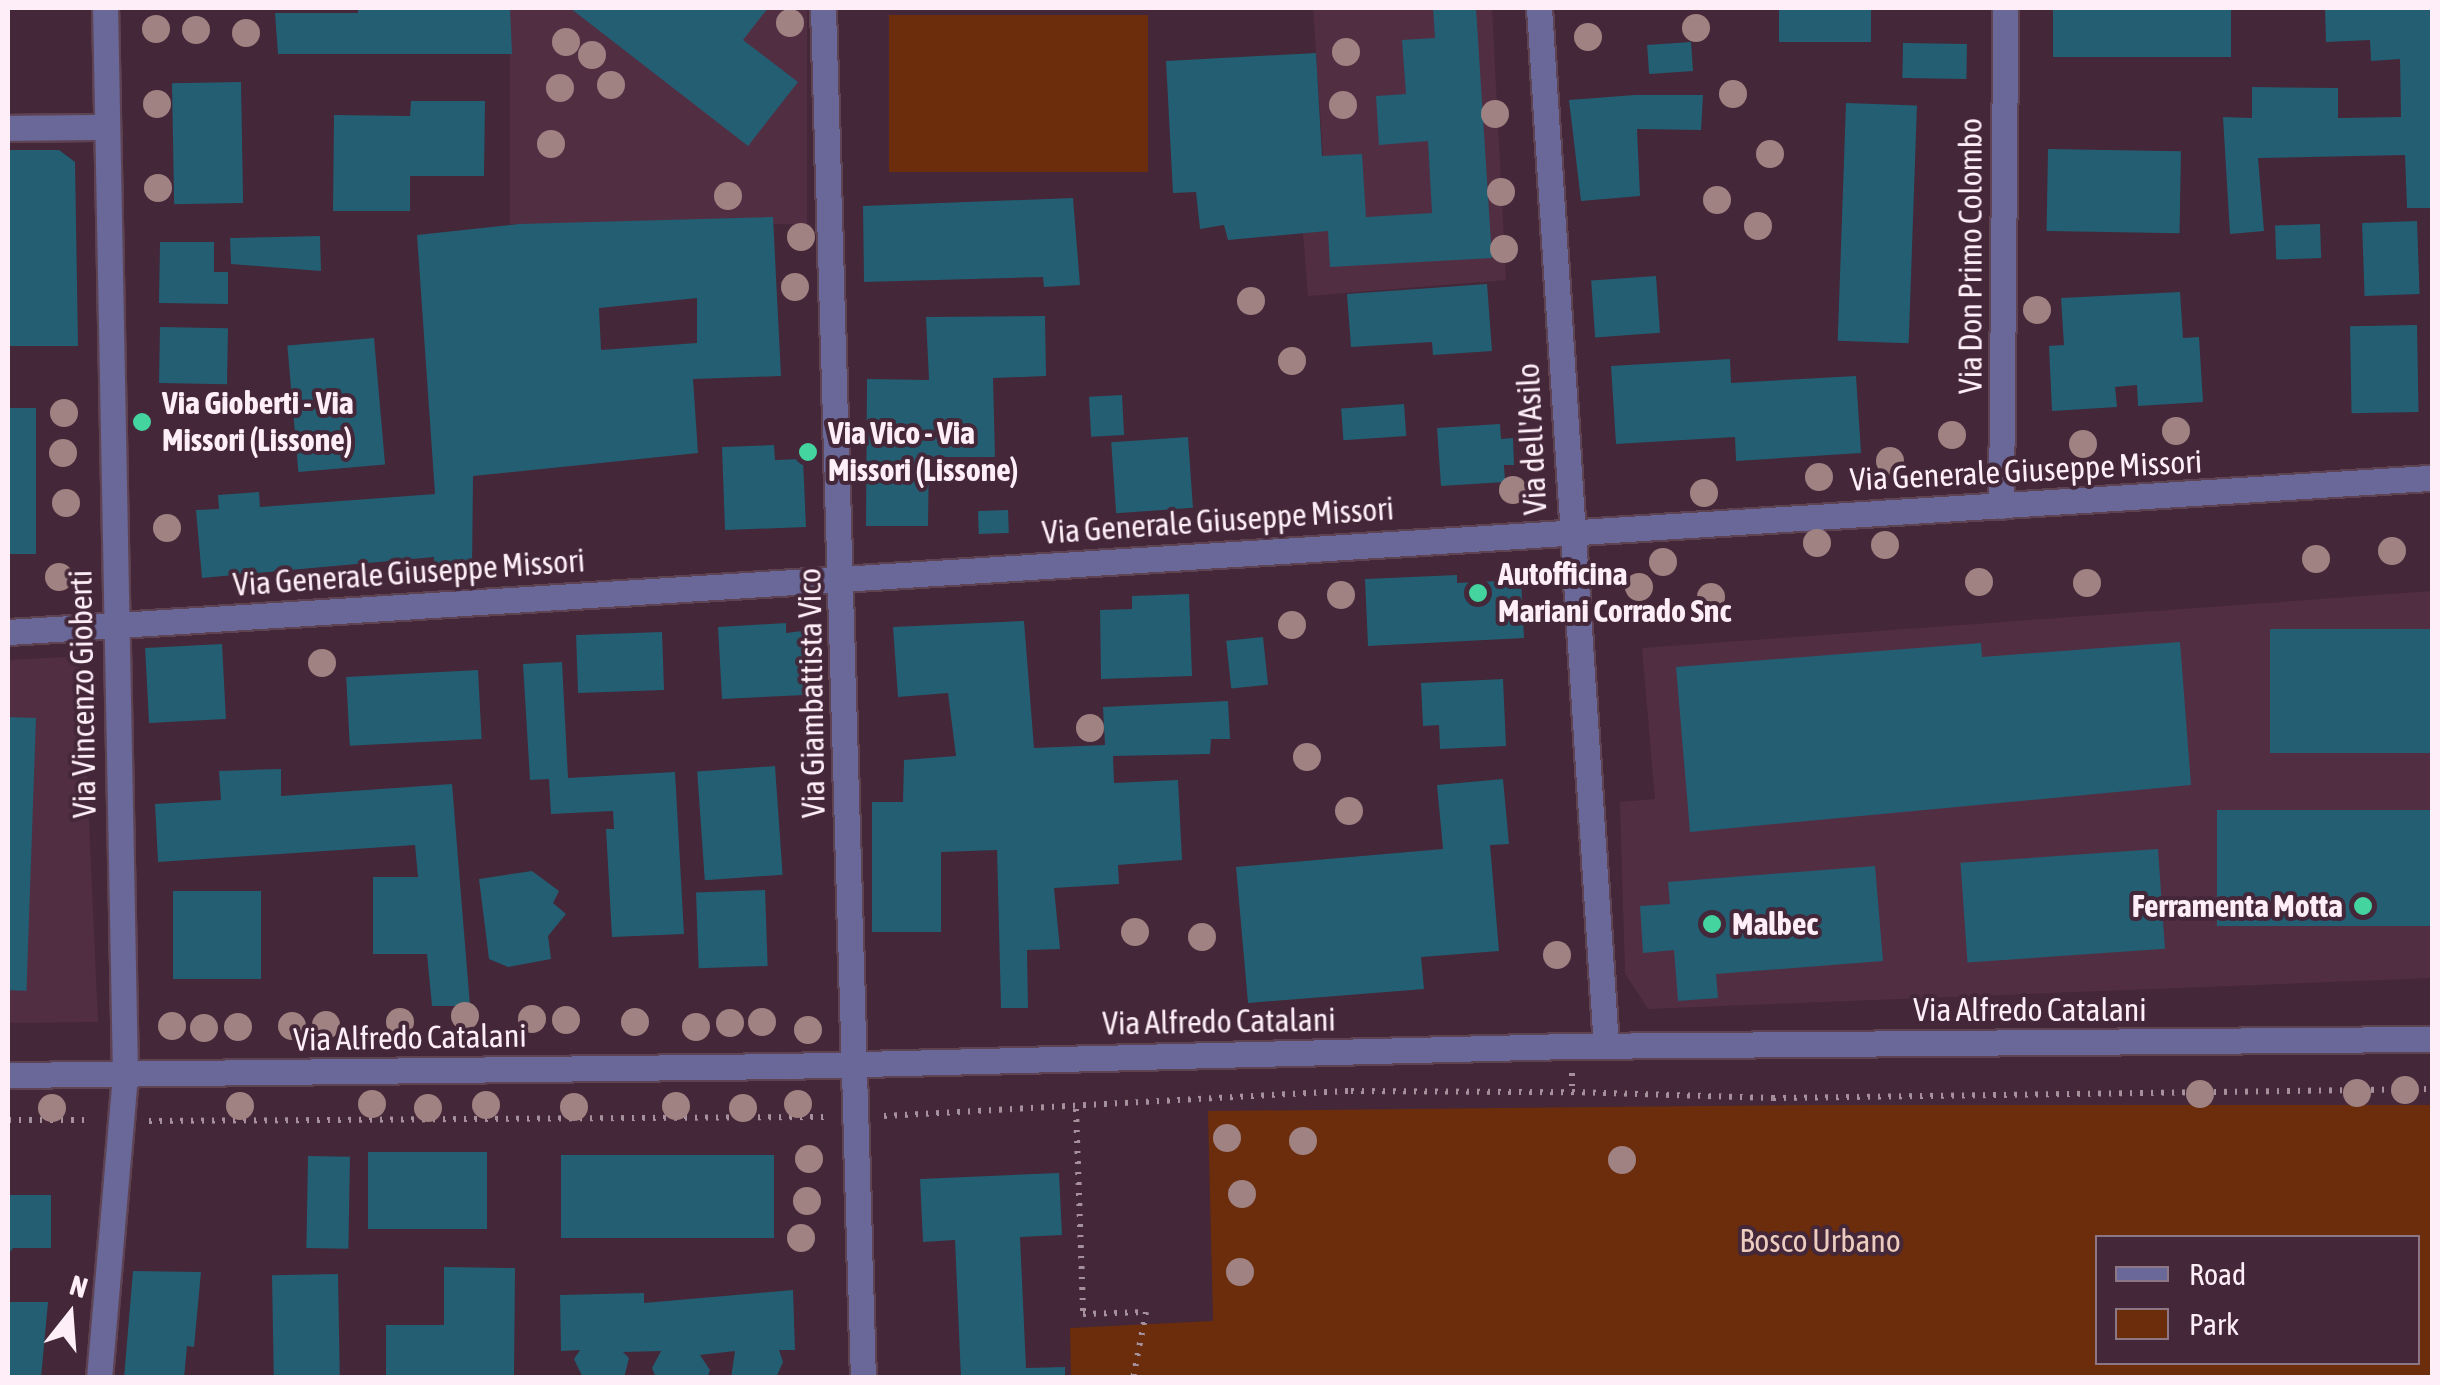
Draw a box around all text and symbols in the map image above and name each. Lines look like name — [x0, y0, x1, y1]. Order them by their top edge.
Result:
street label: Via Don Primo Colombo — [1952, 118, 1990, 394]
street label: Via dell'Asilo — [1509, 362, 1555, 516]
place label: Via Gioberti - Via Missori (Lissone) — [162, 385, 354, 460]
marker: Via Gioberti - Via Missori (Lissone) — [131, 411, 153, 433]
place label: Via Vico - Via Missori (Lissone) — [828, 415, 1018, 490]
marker: Via Vico - Via Missori (Lissone) — [797, 441, 819, 463]
street label: Via Generale Giuseppe Missori — [1849, 443, 2203, 499]
street label: Via Generale Giuseppe Missori — [1041, 490, 1395, 552]
street label: Via Generale Giuseppe Missori — [232, 542, 586, 604]
place label: Autofficina Mariani Corrado Snc — [1498, 556, 1731, 631]
street label: Via Giambattista Vico — [791, 568, 833, 818]
street label: Via Vincenzo Gioberti — [62, 570, 104, 818]
marker: Autofficina Mariani Corrado Snc — [1467, 582, 1489, 604]
place label: Ferramenta Motta — [2132, 887, 2343, 925]
marker: Ferramenta Motta — [2352, 895, 2374, 917]
place label: Malbec — [1732, 905, 1818, 943]
marker: Malbec — [1701, 913, 1723, 935]
street label: Via Alfredo Catalani — [1913, 991, 2147, 1029]
street label: Via Alfredo Catalani — [1102, 1001, 1336, 1043]
street label: Via Alfredo Catalani — [293, 1017, 527, 1059]
park label: Bosco Urbano — [1739, 1222, 1901, 1260]
legend — [2095, 1235, 2420, 1365]
text: Road — [2189, 1257, 2246, 1291]
north arrow — [20, 1265, 120, 1365]
text: N — [66, 1269, 91, 1304]
text: Park — [2189, 1307, 2239, 1341]

